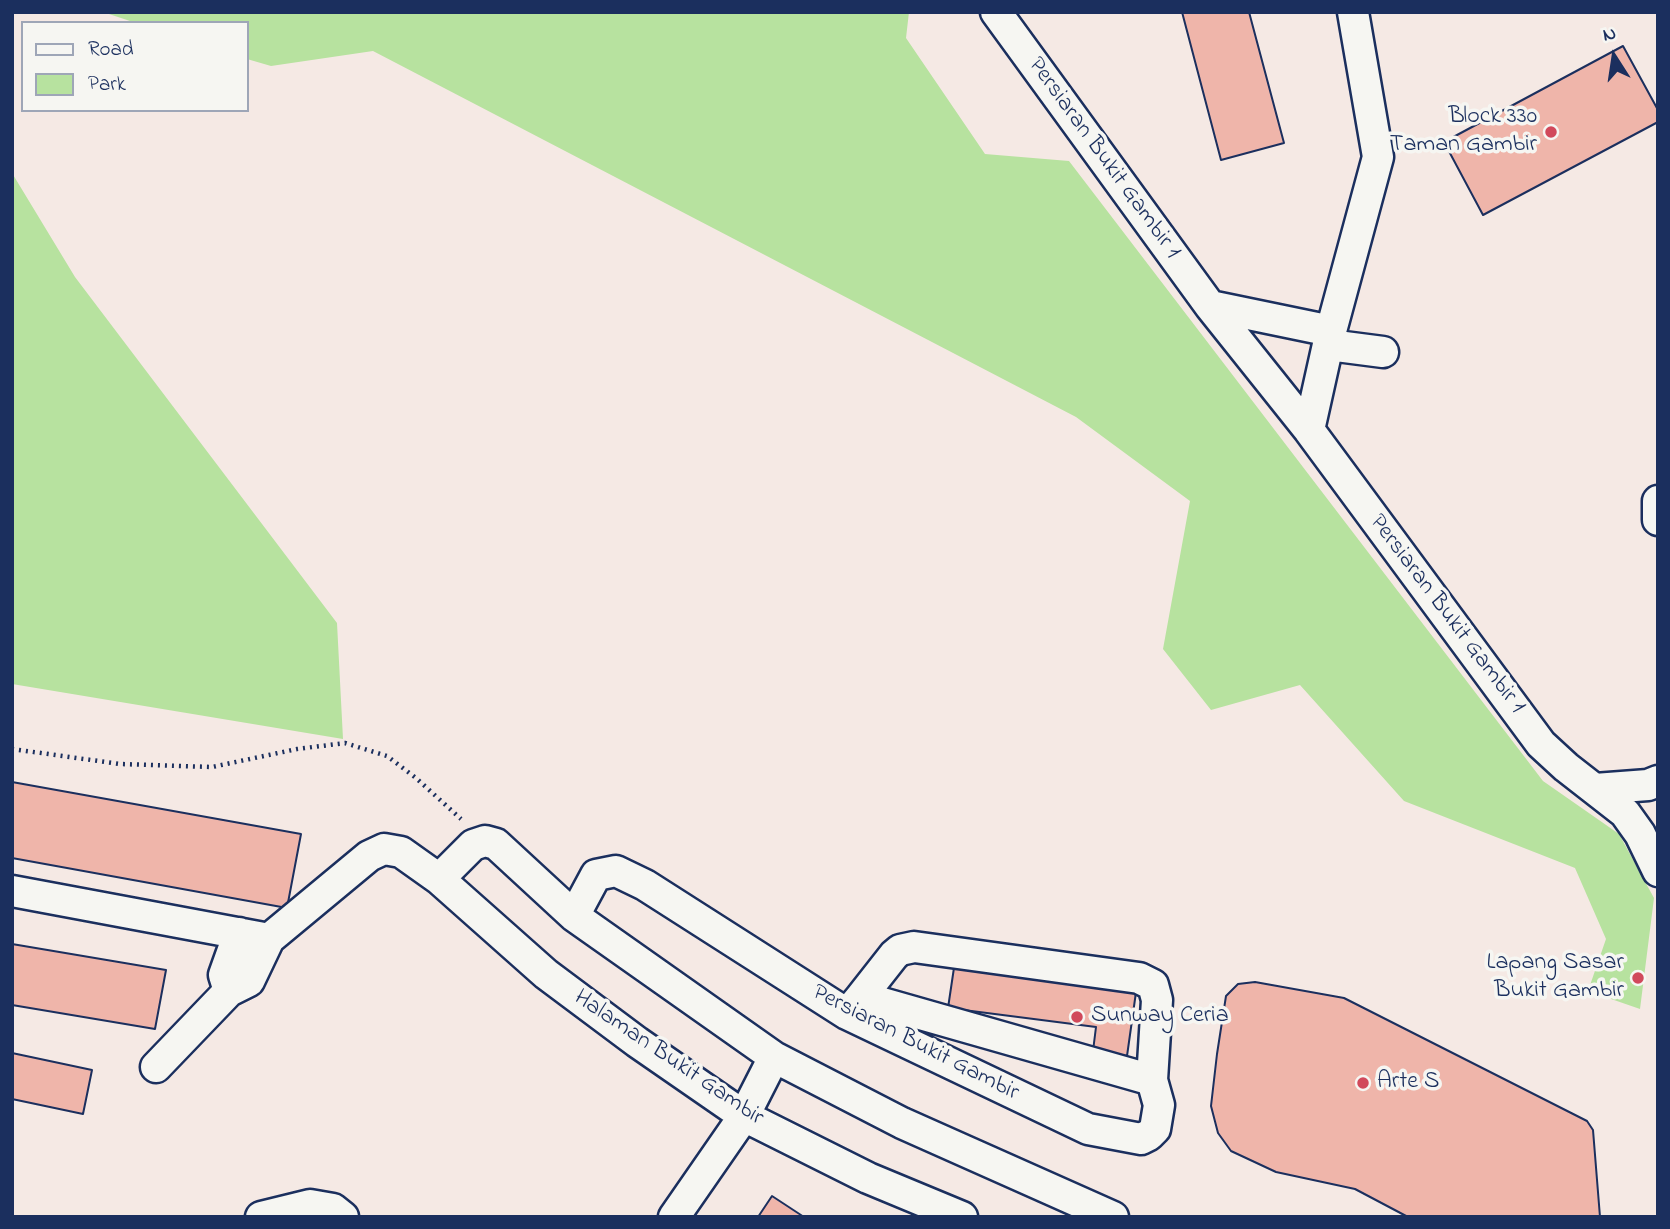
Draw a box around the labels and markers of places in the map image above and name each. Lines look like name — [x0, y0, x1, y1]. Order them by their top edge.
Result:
place label: Block 330 Taman Gambir — [1390, 104, 1537, 160]
marker: Block 330 Taman Gambir — [1543, 124, 1559, 140]
place label: Lapang Sasar Bukit Gambir — [1487, 950, 1624, 1006]
marker: Lapang Sasar Bukit Gambir — [1630, 970, 1646, 986]
place label: Sunway Ceria — [1091, 1003, 1229, 1031]
marker: Sunway Ceria — [1069, 1009, 1085, 1025]
place label: Arte S — [1377, 1069, 1439, 1097]
marker: Arte S — [1355, 1075, 1371, 1091]

